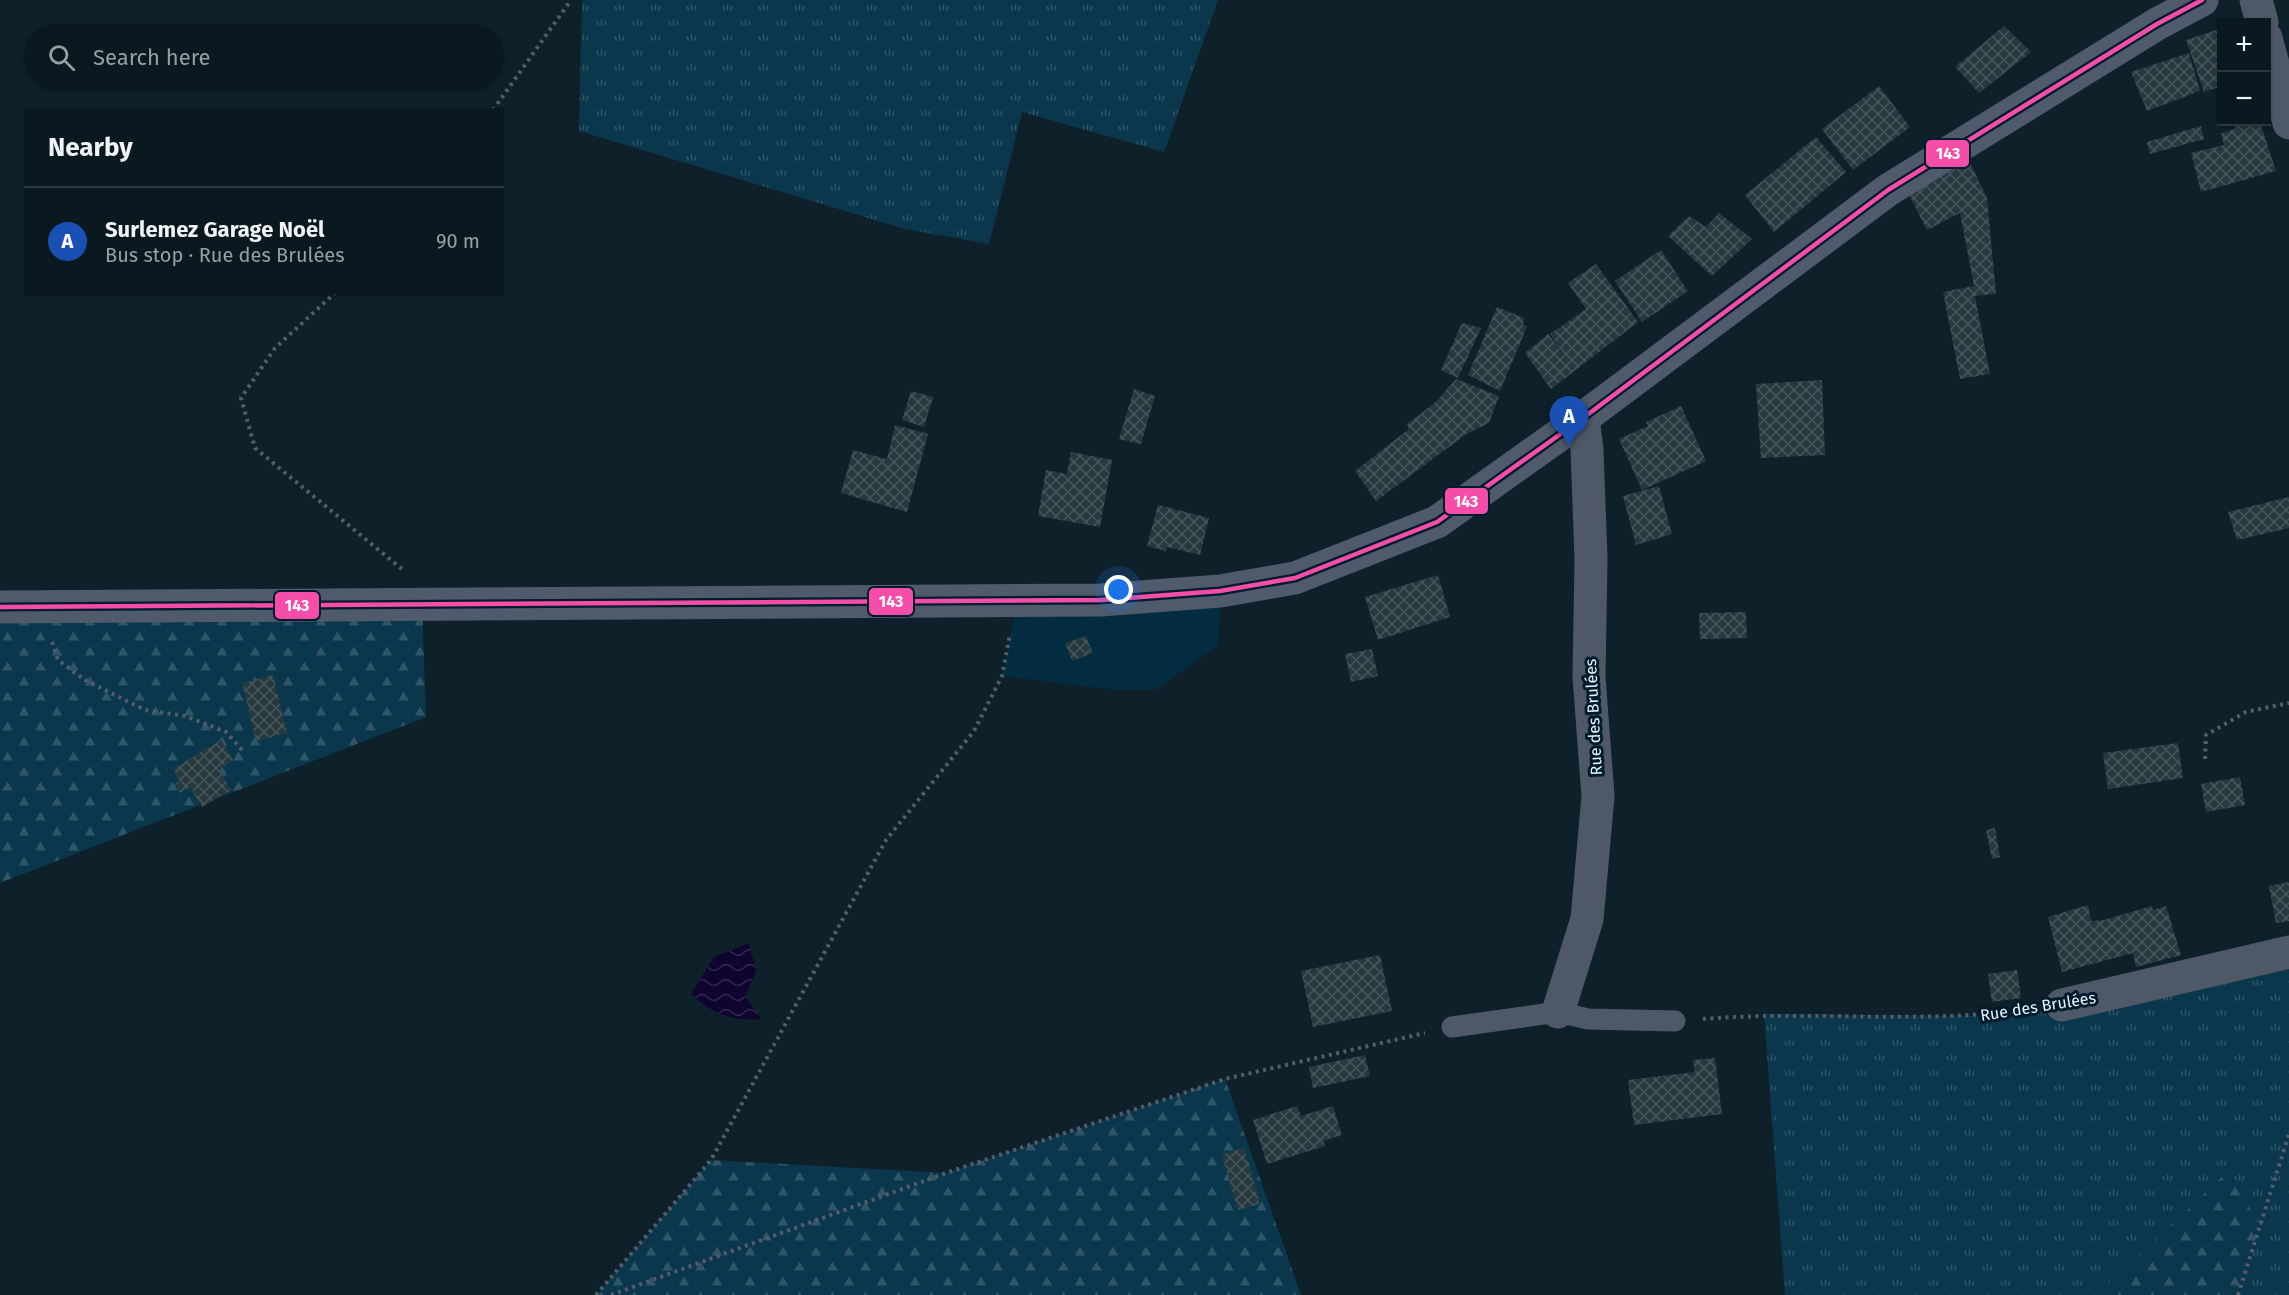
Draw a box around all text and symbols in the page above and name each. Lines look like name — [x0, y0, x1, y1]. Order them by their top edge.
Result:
map controls — [2217, 18, 2271, 126]
button: + — [2217, 18, 2271, 72]
search box — [24, 24, 504, 90]
icon: search — [45, 41, 78, 74]
text: Search here — [93, 44, 211, 71]
button: − — [2217, 72, 2271, 126]
text: Nearby — [48, 132, 133, 163]
line badge: 143 — [1925, 139, 1970, 168]
text: 143 — [1936, 144, 1960, 163]
text: Surlemez Garage Noël — [105, 216, 325, 243]
text: A — [62, 229, 73, 253]
text: 90 m — [436, 229, 480, 253]
text: Bus stop · Rue des Brulées — [105, 243, 345, 267]
pin: A — [1550, 396, 1588, 446]
line badge: 143 — [1444, 487, 1489, 515]
text: 143 — [1454, 492, 1478, 511]
your location — [1104, 575, 1133, 604]
line badge: 143 — [868, 587, 914, 616]
line badge: 143 — [274, 591, 320, 620]
text: 143 — [879, 592, 903, 611]
text: 143 — [285, 596, 309, 615]
street label: Rue des Brulées — [1581, 658, 1606, 776]
street label: Rue des Brulées — [1979, 988, 2097, 1025]

